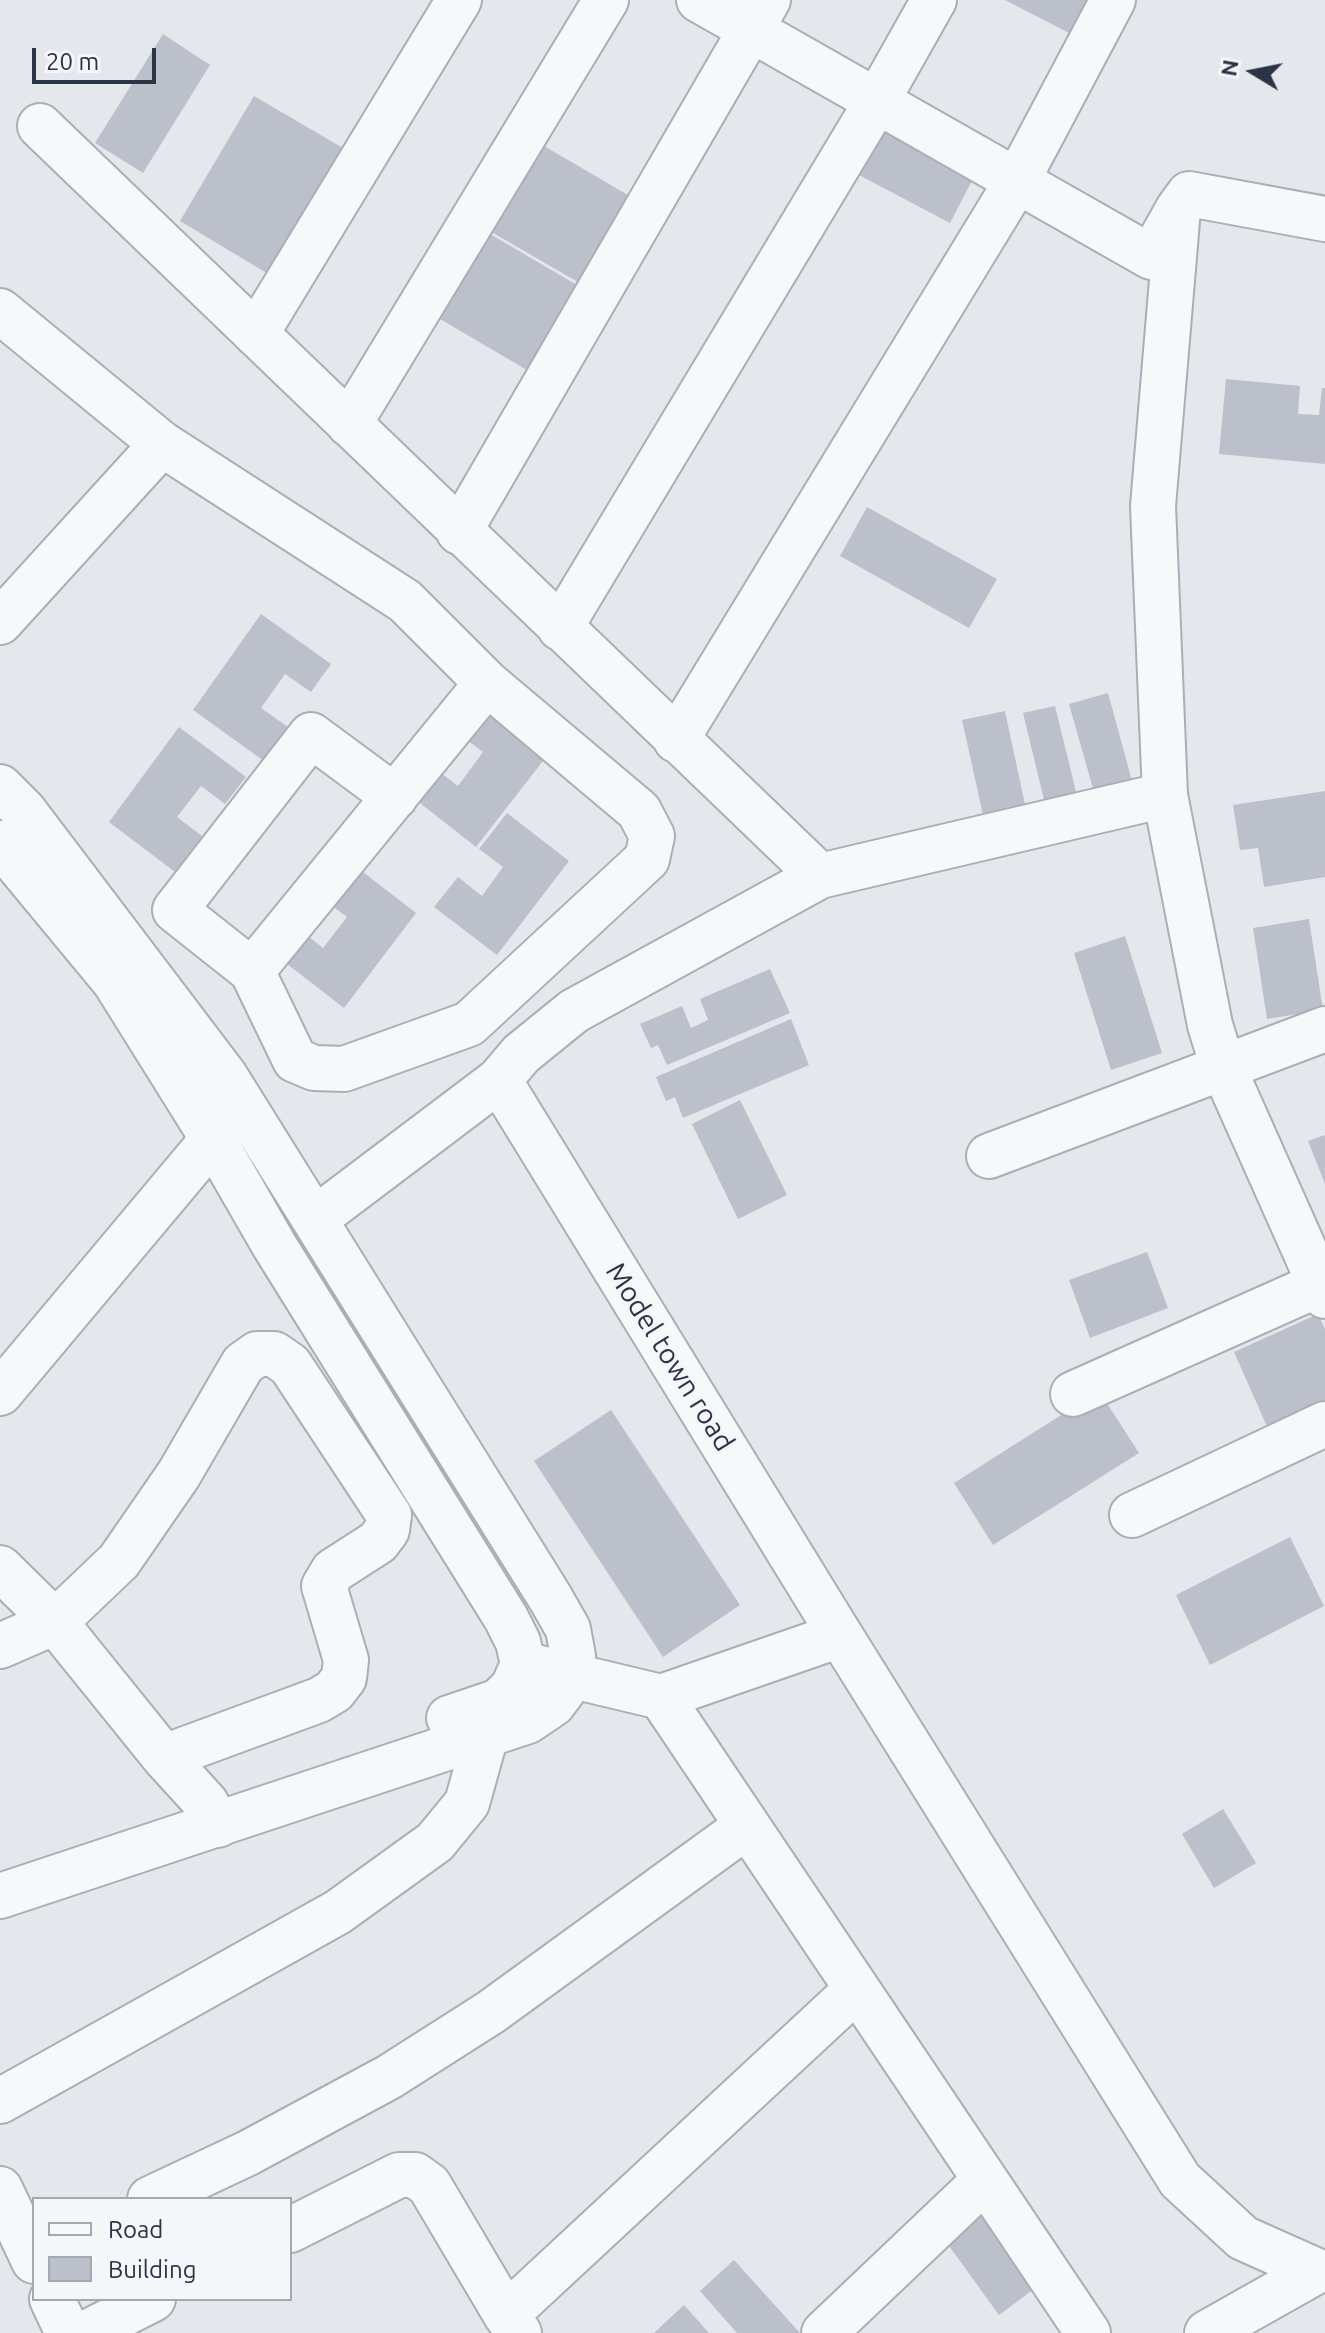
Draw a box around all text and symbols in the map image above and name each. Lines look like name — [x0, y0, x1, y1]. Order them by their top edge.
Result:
scale bar — [36, 32, 160, 82]
north arrow — [1213, 32, 1293, 112]
text: 20 m — [46, 48, 99, 75]
text: N — [1215, 57, 1243, 78]
street label: Model town road — [599, 1257, 741, 1457]
legend — [32, 2197, 292, 2301]
text: Road — [108, 2216, 163, 2243]
text: Building — [108, 2256, 196, 2283]

